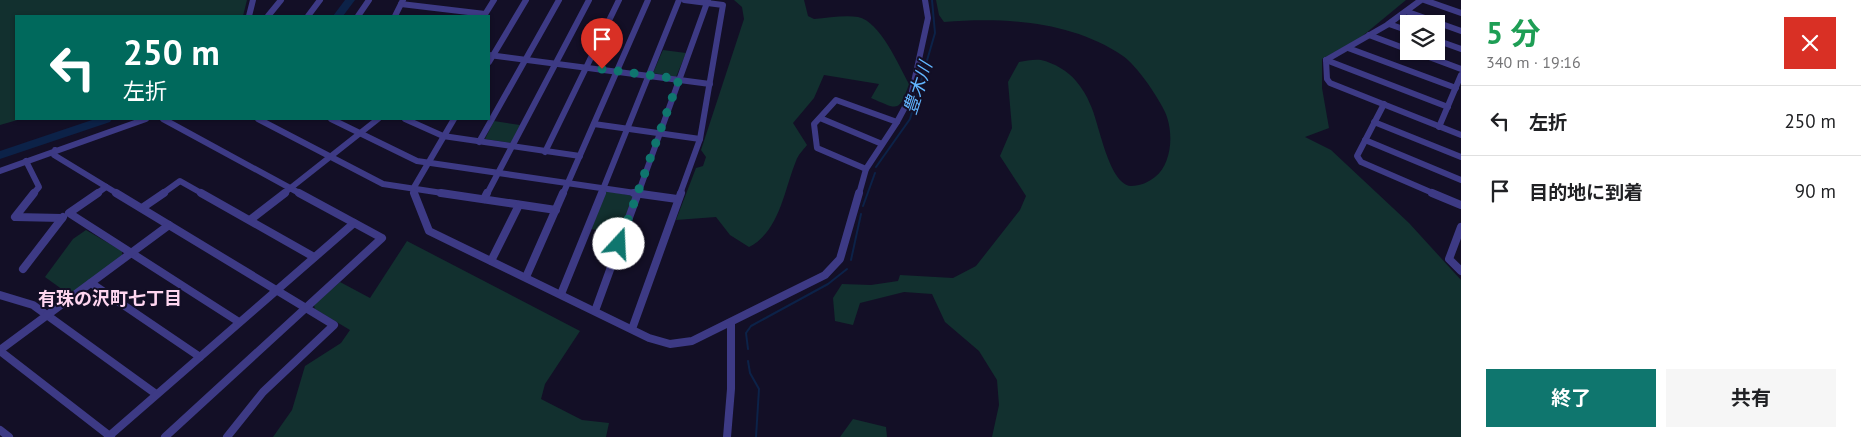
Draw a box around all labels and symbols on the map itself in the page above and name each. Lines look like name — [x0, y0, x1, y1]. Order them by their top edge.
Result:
pin — [581, 18, 623, 69]
water label: 豊木川 — [898, 57, 937, 117]
position arrow — [592, 217, 644, 269]
district label: 有珠の沢町七丁目 — [38, 287, 182, 310]

